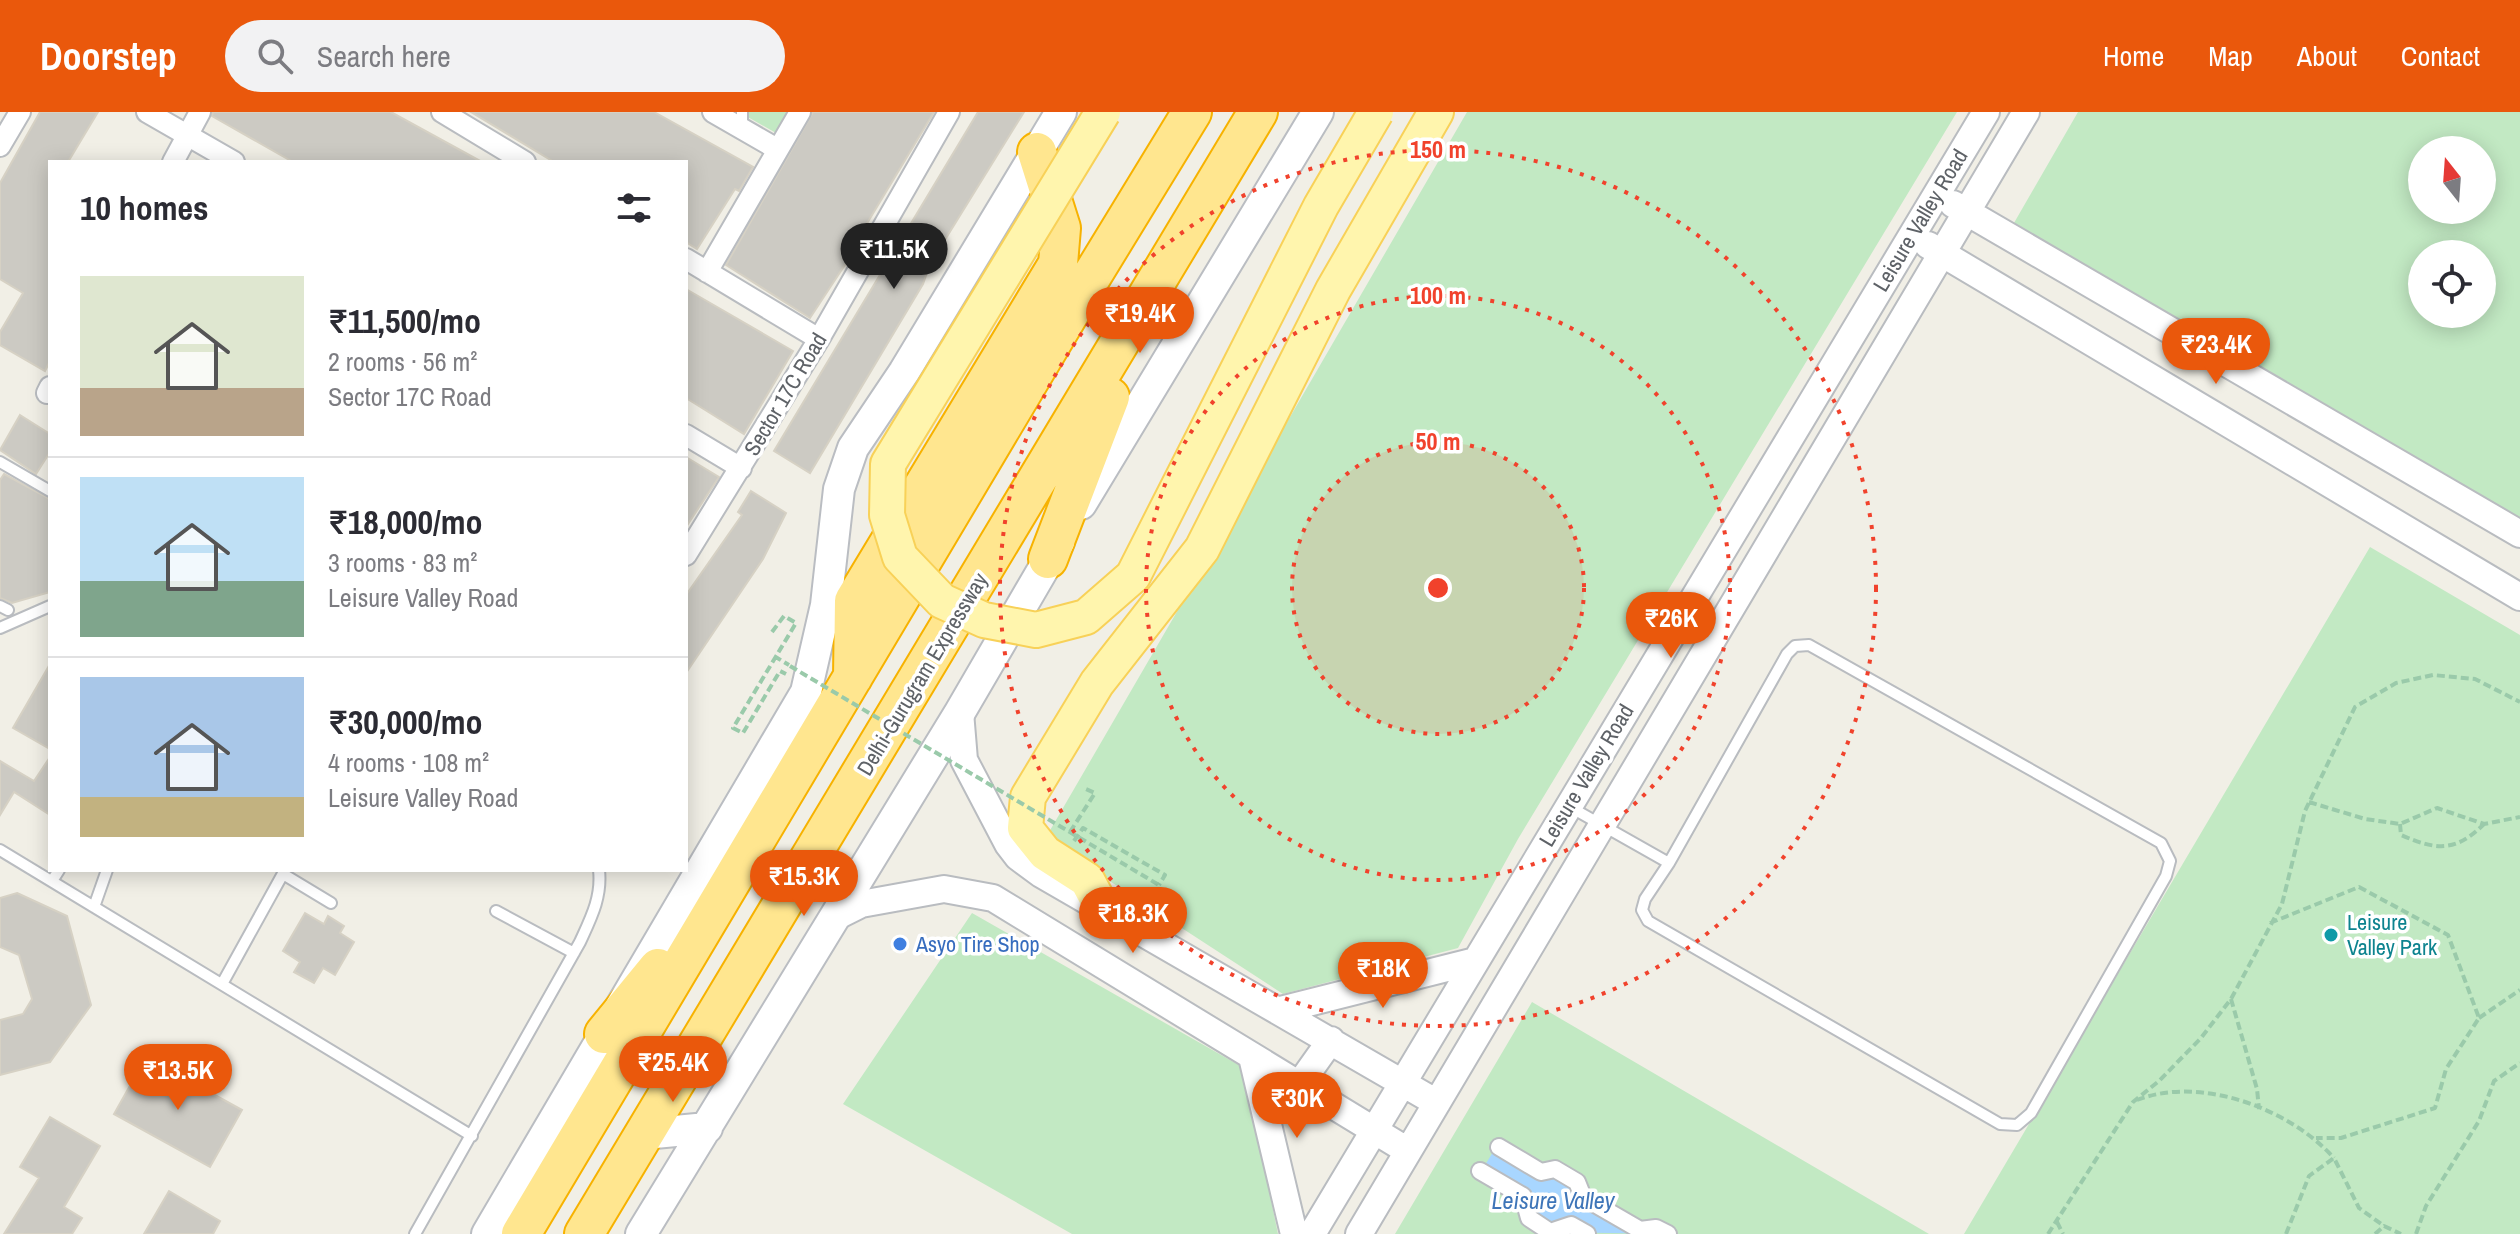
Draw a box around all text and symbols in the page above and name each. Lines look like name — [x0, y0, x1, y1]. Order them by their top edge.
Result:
search box — [225, 20, 785, 92]
text: Doorstep — [40, 31, 177, 82]
icon: search — [253, 34, 297, 78]
text: Search here — [317, 36, 451, 76]
text: Home — [2103, 37, 2164, 75]
text: Map — [2208, 37, 2253, 75]
text: About — [2297, 37, 2357, 75]
text: Contact — [2401, 37, 2480, 75]
text: 150 m — [1410, 133, 1466, 165]
north arrow — [2408, 136, 2496, 224]
map controls — [2408, 136, 2496, 328]
street label: Leisure Valley Road — [1866, 143, 1974, 297]
text: 10 homes — [80, 185, 209, 231]
icon: filters — [612, 186, 656, 230]
pin: ₹11.5K — [829, 223, 959, 291]
text: ₹11.5K — [859, 231, 929, 266]
button: locate — [2408, 240, 2496, 328]
text: 100 m — [1410, 279, 1466, 311]
pin: ₹19.4K — [1075, 287, 1205, 355]
text: ₹19.4K — [1104, 295, 1176, 330]
text: ₹11,500/mo — [328, 298, 481, 344]
icon: home — [144, 308, 240, 404]
pin: ₹23.4K — [2151, 318, 2281, 386]
text: ₹23.4K — [2180, 326, 2252, 361]
street label: Sector 17C Road — [737, 327, 833, 461]
text: 2 rooms · 56 m² — [328, 344, 477, 379]
text: Sector 17C Road — [328, 379, 492, 414]
text: 50 m — [1416, 425, 1460, 457]
text: ₹18,000/mo — [328, 499, 483, 545]
icon: home — [144, 509, 240, 605]
text: 3 rooms · 83 m² — [328, 545, 477, 580]
street label: Delhi-Gurugram Expressway — [850, 567, 994, 781]
centre of rings — [1424, 574, 1452, 602]
text: Leisure Valley Road — [328, 580, 518, 615]
pin: ₹26K — [1624, 592, 1718, 660]
text: ₹26K — [1644, 600, 1698, 635]
street label: Leisure Valley Road — [1532, 698, 1640, 852]
text: ₹30,000/mo — [328, 699, 483, 745]
icon: home — [144, 709, 240, 805]
text: 4 rooms · 108 m² — [328, 745, 489, 780]
text: Leisure Valley Road — [328, 780, 518, 815]
pin: ₹15.3K — [739, 850, 869, 918]
text: ₹15.3K — [768, 858, 840, 893]
pin: ₹18.3K — [1068, 887, 1198, 955]
text: ₹18.3K — [1097, 895, 1169, 930]
place label: Leisure Valley Park — [2347, 907, 2438, 962]
marker: Leisure Valley Park — [2322, 926, 2340, 944]
place label: Asyo Tire Shop — [915, 929, 1040, 959]
marker: Asyo Tire Shop — [891, 935, 909, 953]
pin: ₹18K — [1336, 942, 1430, 1010]
text: ₹18K — [1356, 950, 1410, 985]
pin: ₹25.4K — [608, 1036, 738, 1104]
pin: ₹13.5K — [113, 1044, 243, 1112]
text: ₹25.4K — [637, 1044, 709, 1079]
text: ₹13.5K — [142, 1052, 214, 1087]
pin: ₹30K — [1250, 1072, 1344, 1140]
text: ₹30K — [1270, 1080, 1324, 1115]
water label: Leisure Valley — [1492, 1184, 1616, 1216]

